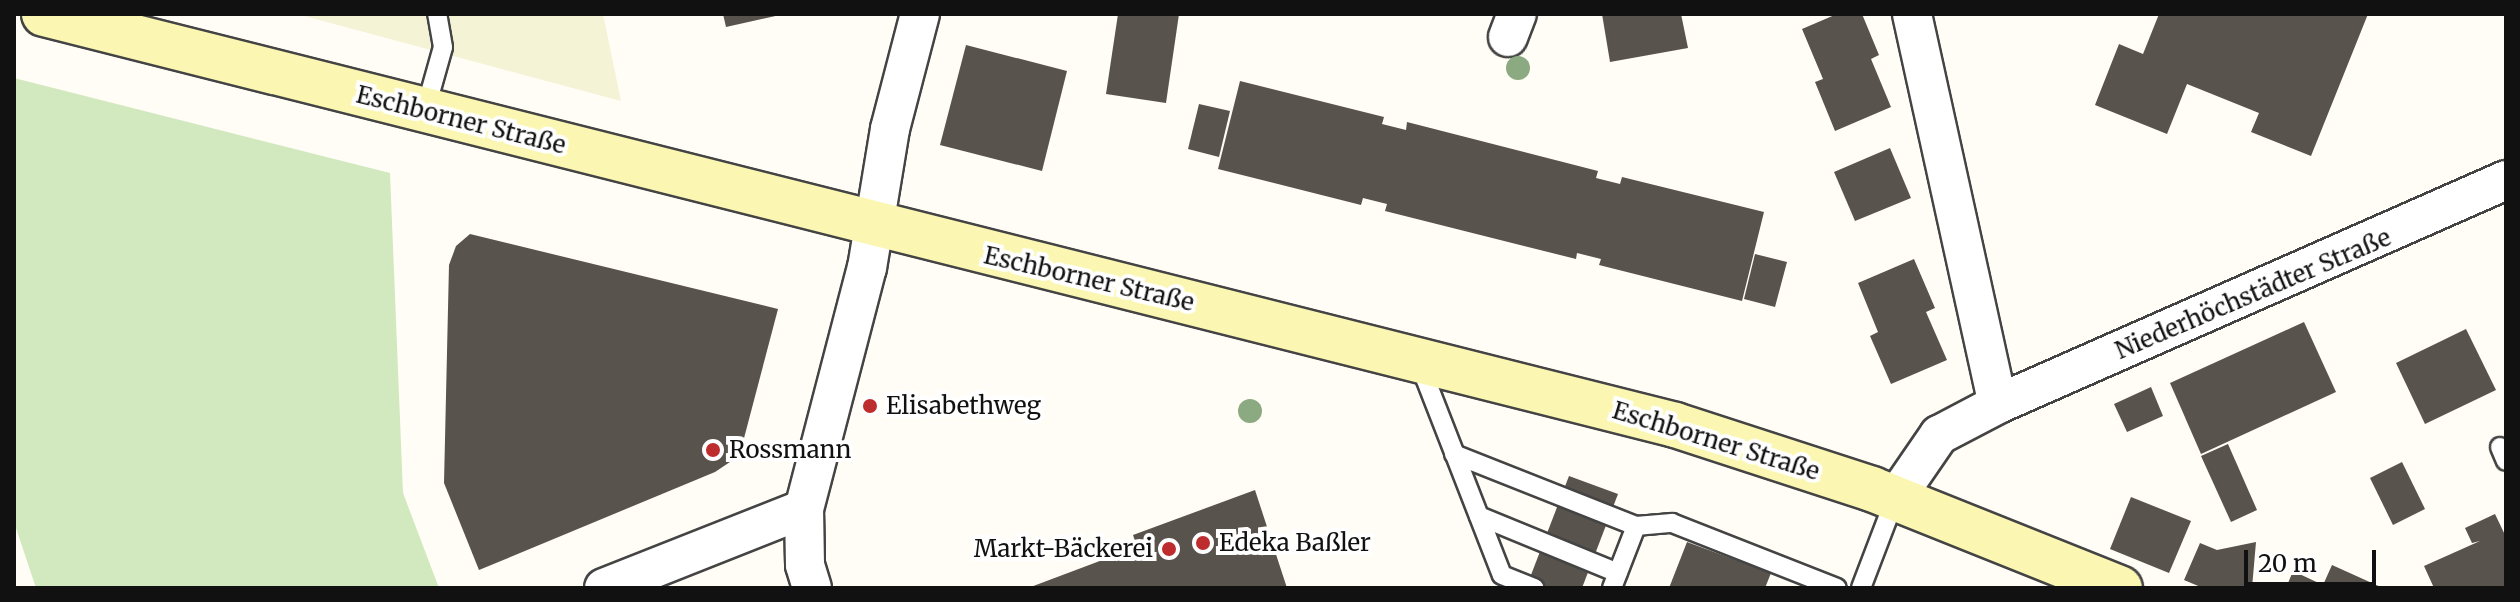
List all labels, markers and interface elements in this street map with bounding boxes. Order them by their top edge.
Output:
street label: Eschborner Straße [353,80,569,160]
street label: Niederhöchstädter Straße [2111,223,2395,365]
street label: Eschborner Straße [981,241,1197,317]
place label: Elisabethweg [886,392,1041,420]
street label: Eschborner Straße [1609,396,1823,486]
marker: Elisabethweg [861,397,879,415]
place label: Rossmann [729,436,851,464]
marker: Rossmann [704,441,722,459]
place label: Edeka Baßler [1219,529,1371,557]
marker: Edeka Baßler [1194,534,1212,552]
scale bar [2248,534,2380,584]
place label: Markt-Bäckerei [974,535,1153,563]
marker: Markt-Bäckerei [1160,540,1178,558]
text: 20 m [2258,548,2317,579]

